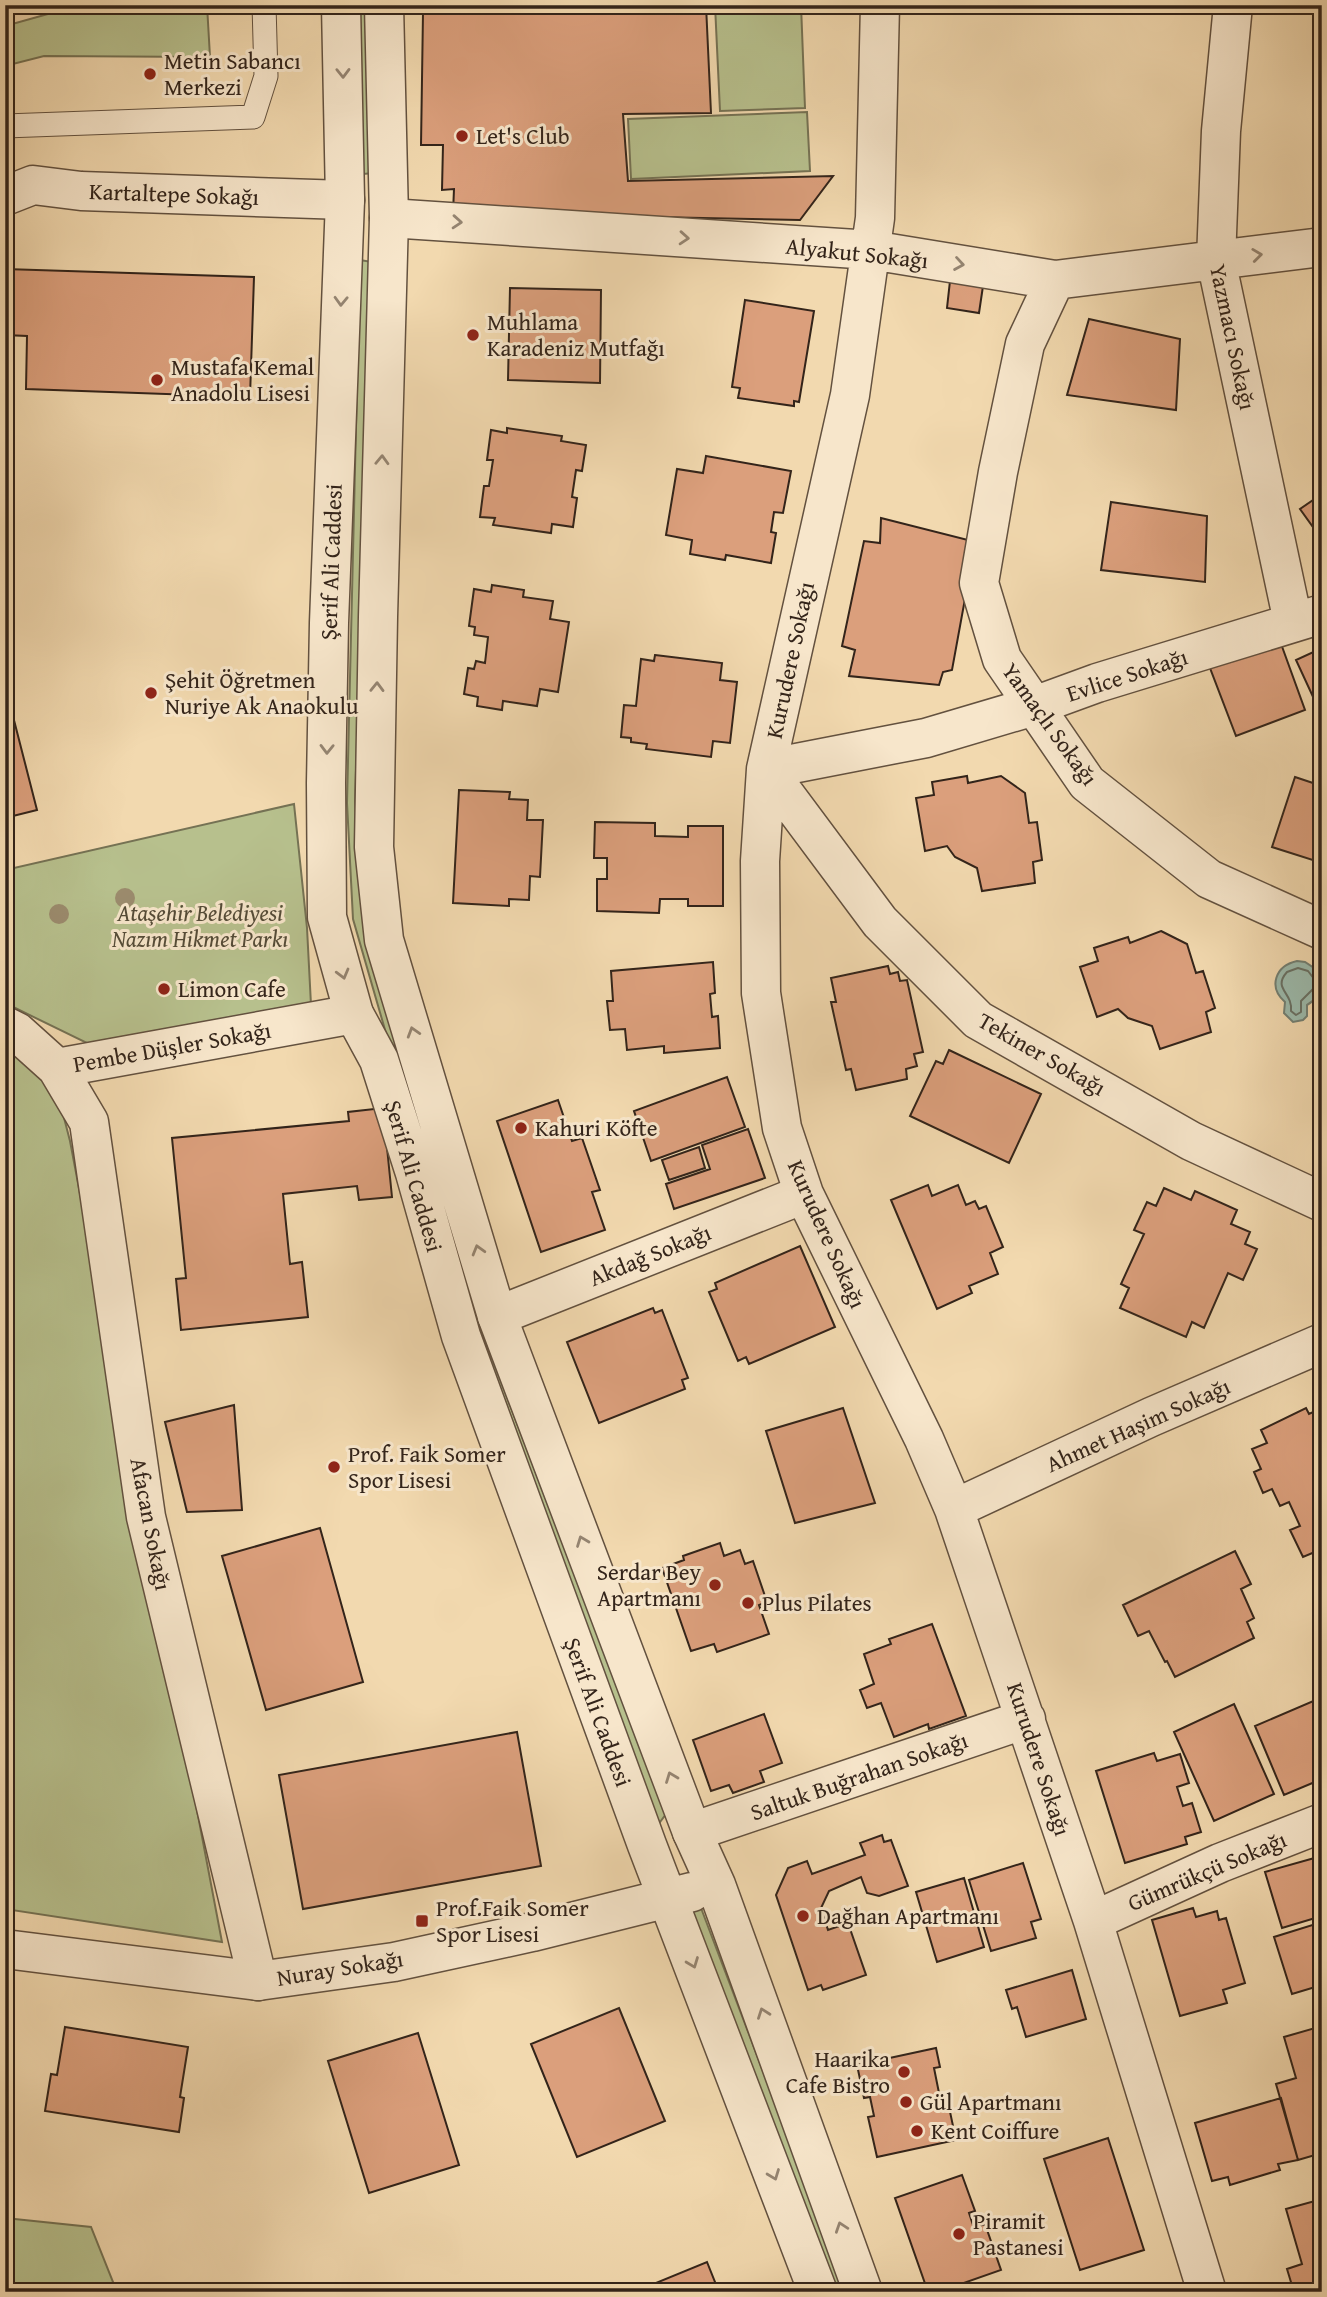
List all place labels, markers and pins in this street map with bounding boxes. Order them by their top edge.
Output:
place label: Metin Sabancı Merkezi [164,44,301,103]
marker: Metin Sabancı Merkezi [142,66,158,82]
place label: Let's Club [476,119,570,152]
marker: Let's Club [454,128,470,144]
place label: Muhlama Karadeniz Mutfağı [487,305,665,364]
marker: Muhlama Karadeniz Mutfağı [465,327,481,343]
place label: Mustafa Kemal Anadolu Lisesi [171,350,314,409]
marker: Mustafa Kemal Anadolu Lisesi [149,372,165,388]
place label: Şehit Öğretmen Nuriye Ak Anaokulu [165,663,359,722]
marker: Şehit Öğretmen Nuriye Ak Anaokulu [143,685,159,701]
place label: Limon Cafe [178,972,286,1005]
marker: Limon Cafe [156,981,172,997]
place label: Kahuri Köfte [535,1111,657,1144]
marker: Kahuri Köfte [513,1120,529,1136]
place label: Prof. Faik Somer Spor Lisesi [348,1437,506,1496]
marker: Prof. Faik Somer Spor Lisesi [326,1459,342,1475]
place label: Serdar Bey Apartmanı [597,1555,702,1614]
marker: Serdar Bey Apartmanı [707,1577,723,1593]
place label: Plus Pilates [762,1586,872,1619]
marker: Plus Pilates [740,1595,756,1611]
place label: Prof.Faik Somer Spor Lisesi [436,1891,589,1950]
place label: Dağhan Apartmanı [817,1899,999,1932]
marker: Dağhan Apartmanı [795,1908,811,1924]
marker: Prof.Faik Somer Spor Lisesi [414,1913,430,1929]
place label: Haarika Cafe Bistro [786,2042,890,2101]
marker: Haarika Cafe Bistro [896,2064,912,2080]
place label: Gül Apartmanı [920,2085,1061,2118]
marker: Gül Apartmanı [898,2094,914,2110]
place label: Kent Coiffure [931,2114,1059,2147]
marker: Kent Coiffure [909,2123,925,2139]
place label: Piramit Pastanesi [973,2204,1064,2263]
marker: Piramit Pastanesi [951,2226,967,2242]

